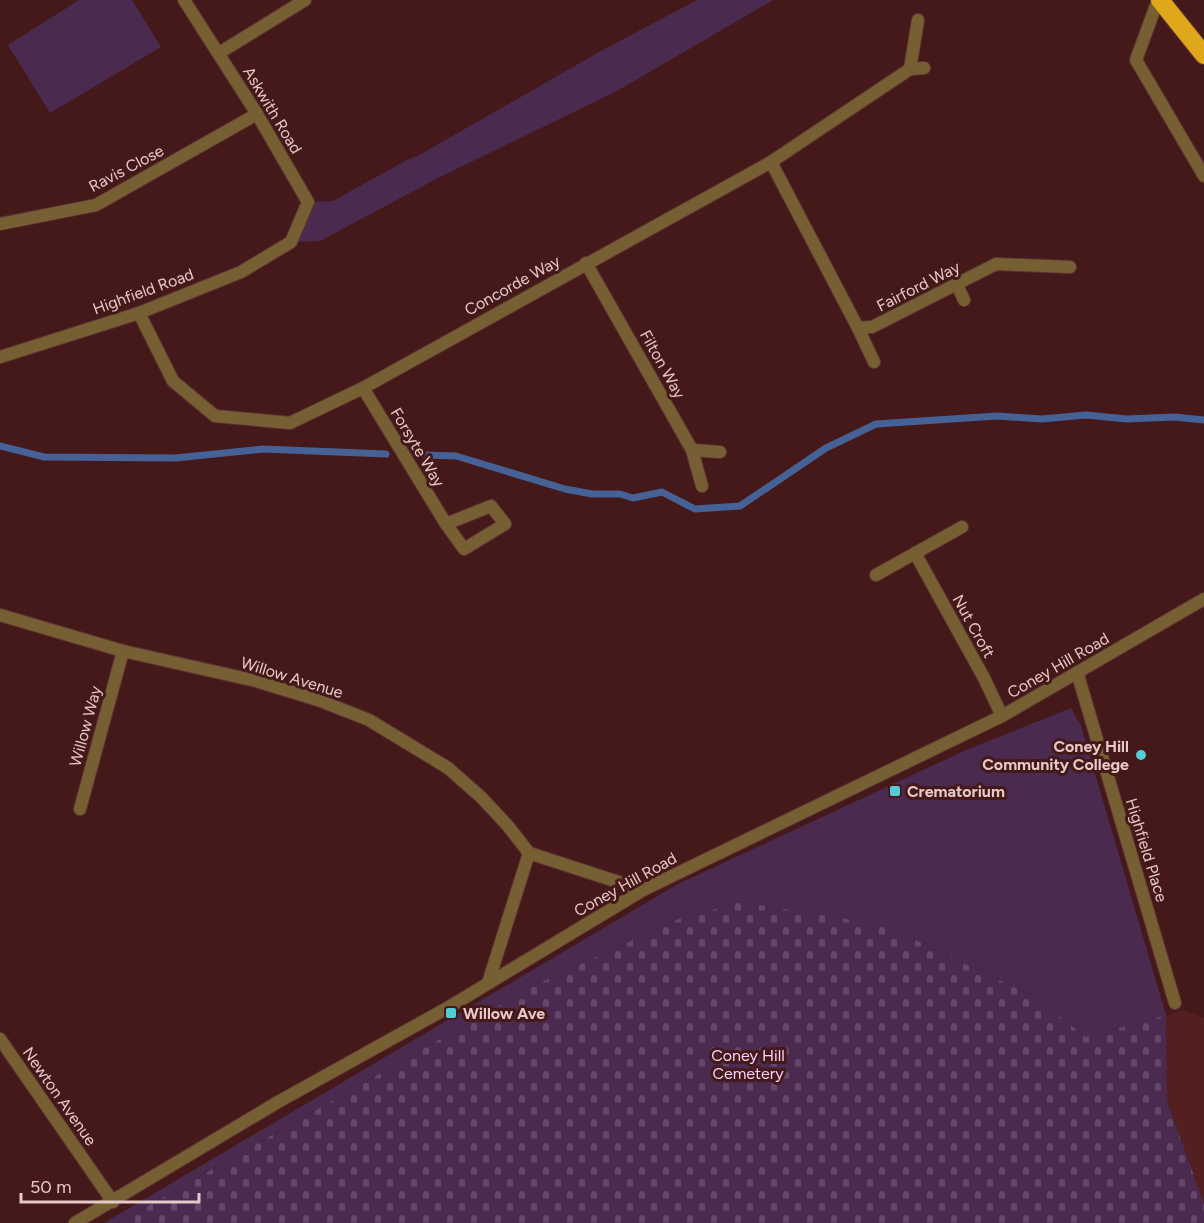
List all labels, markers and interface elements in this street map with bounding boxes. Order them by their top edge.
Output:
street label: Askwith Road [239,63,306,157]
street label: Ravis Close [86,141,167,196]
street label: Concorde Way [461,251,564,320]
street label: Fairford Way [873,257,964,316]
street label: Highfield Road [90,264,196,319]
street label: Filton Way [636,327,689,402]
street label: Forsyte Way [387,404,449,491]
street label: Nut Croft [948,591,999,661]
street label: Coney Hill Road [1004,629,1112,702]
street label: Willow Avenue [238,653,345,702]
street label: Willow Way [66,683,106,769]
place label: Coney Hill Community College [982,737,1129,774]
marker: Coney Hill Community College [1134,748,1148,762]
place label: Crematorium [907,782,1005,801]
marker: Crematorium [888,784,902,798]
street label: Highfield Place [1122,796,1171,905]
street label: Coney Hill Road [571,848,680,920]
place label: Willow Ave [463,1004,545,1023]
marker: Willow Ave [444,1006,458,1020]
street label: Newton Avenue [19,1043,101,1149]
park label: Coney Hill Cemetery [711,1046,785,1083]
scale bar [21,1166,200,1204]
text: 50 m [30,1176,72,1198]

